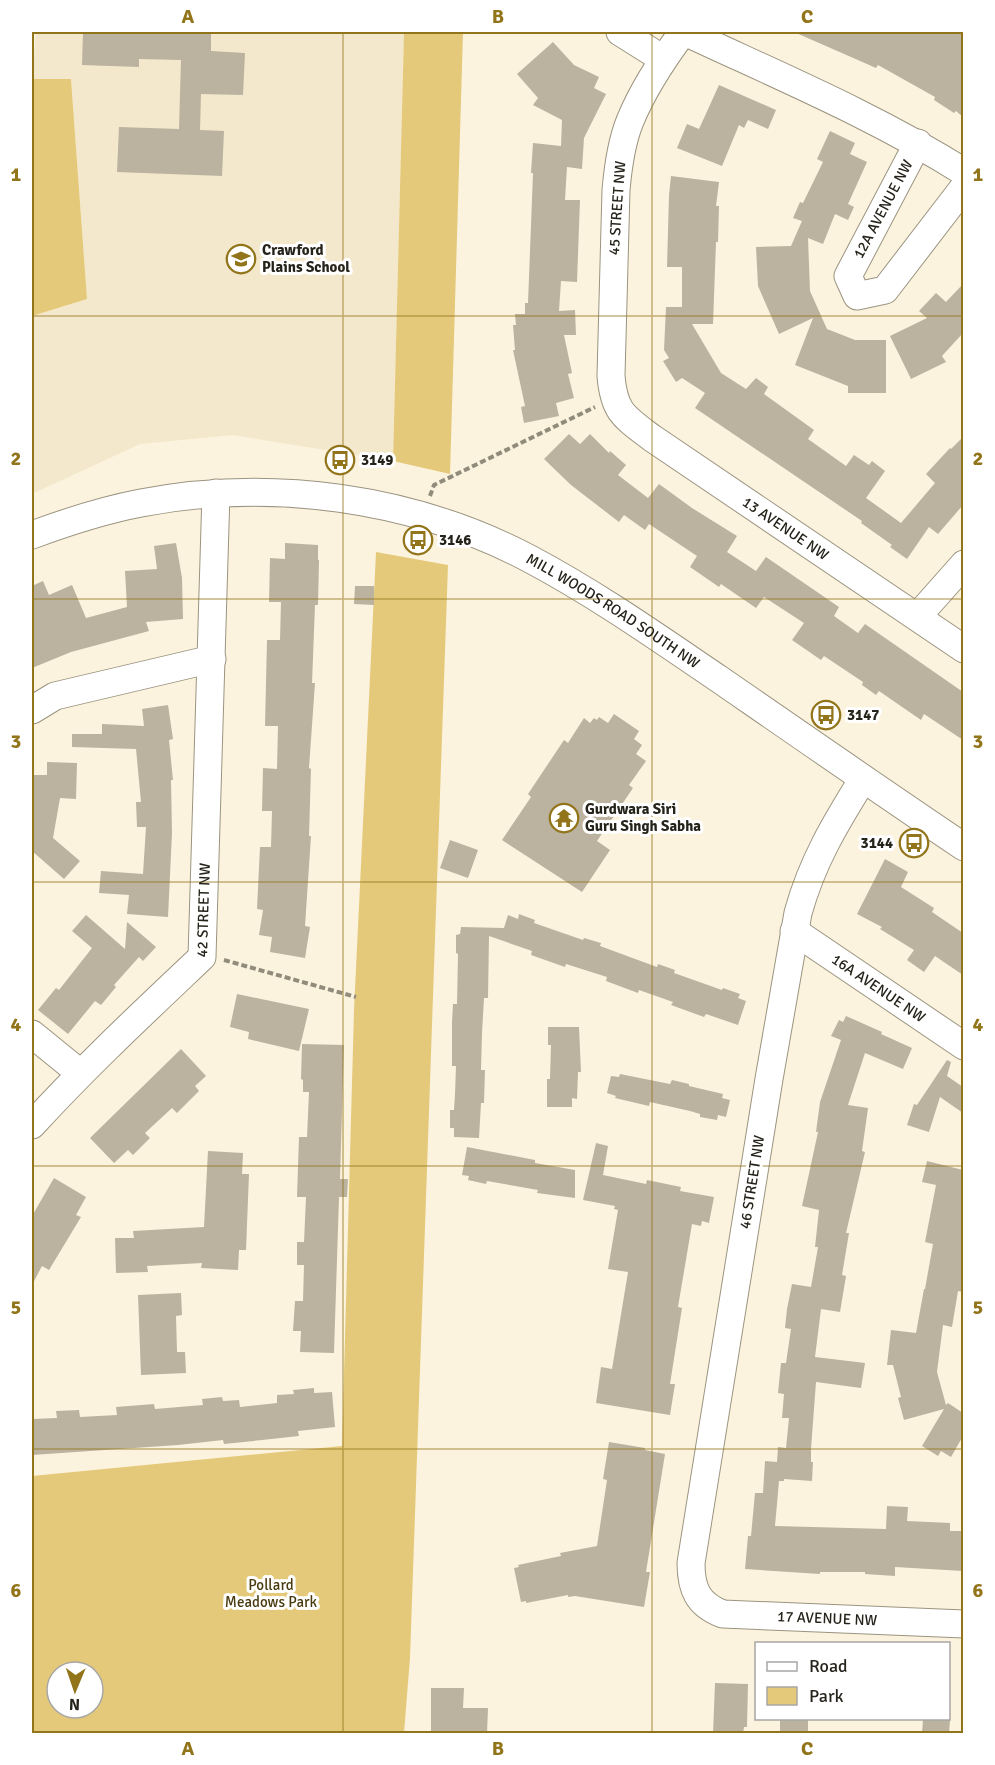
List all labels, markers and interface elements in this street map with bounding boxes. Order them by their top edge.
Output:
text: A [182,4,195,29]
text: B [492,4,504,29]
text: C [801,4,813,29]
street label: 12A AVENUE NW [849,156,917,261]
street label: 45 STREET NW [605,160,629,256]
text: 1 [11,162,22,187]
text: 1 [973,162,984,187]
place label: Crawford Plains School [262,241,350,276]
school or university icon: Crawford Plains School [225,243,257,275]
bus stop icon: 3149 [324,444,356,476]
text: 2 [11,446,21,471]
text: 2 [973,446,983,471]
place label: 3149 [361,451,393,469]
street label: 13 AVENUE NW [739,493,832,564]
bus stop icon: 3146 [402,524,434,556]
place label: 3146 [439,531,471,549]
street label: MILL WOODS ROAD SOUTH NW [523,550,703,672]
bus stop icon: 3147 [810,699,842,731]
place label: 3147 [847,706,879,724]
text: 3 [11,729,21,754]
text: 3 [973,729,983,754]
place label: Gurdwara Siri Guru Singh Sabha [585,800,701,835]
temple icon: Gurdwara Siri Guru Singh Sabha [548,802,580,834]
bus stop icon: 3144 [898,827,930,859]
place label: 3144 [861,834,893,852]
street label: 42 STREET NW [193,862,214,958]
street label: 16A AVENUE NW [828,950,929,1026]
text: 4 [11,1012,22,1037]
text: 4 [973,1012,984,1037]
street label: 46 STREET NW [736,1134,768,1230]
text: 5 [11,1295,21,1320]
text: 5 [973,1295,983,1320]
park label: Pollard Meadows Park [225,1576,318,1611]
text: 6 [11,1578,22,1603]
text: 6 [973,1578,984,1603]
street label: 17 AVENUE NW [777,1607,878,1629]
legend [755,1642,950,1720]
text: Road [809,1655,848,1677]
north arrow [45,1660,105,1720]
text: Park [809,1685,844,1707]
text: N [69,1694,80,1714]
text: A [182,1736,195,1761]
text: B [492,1736,504,1761]
text: C [801,1736,813,1761]

